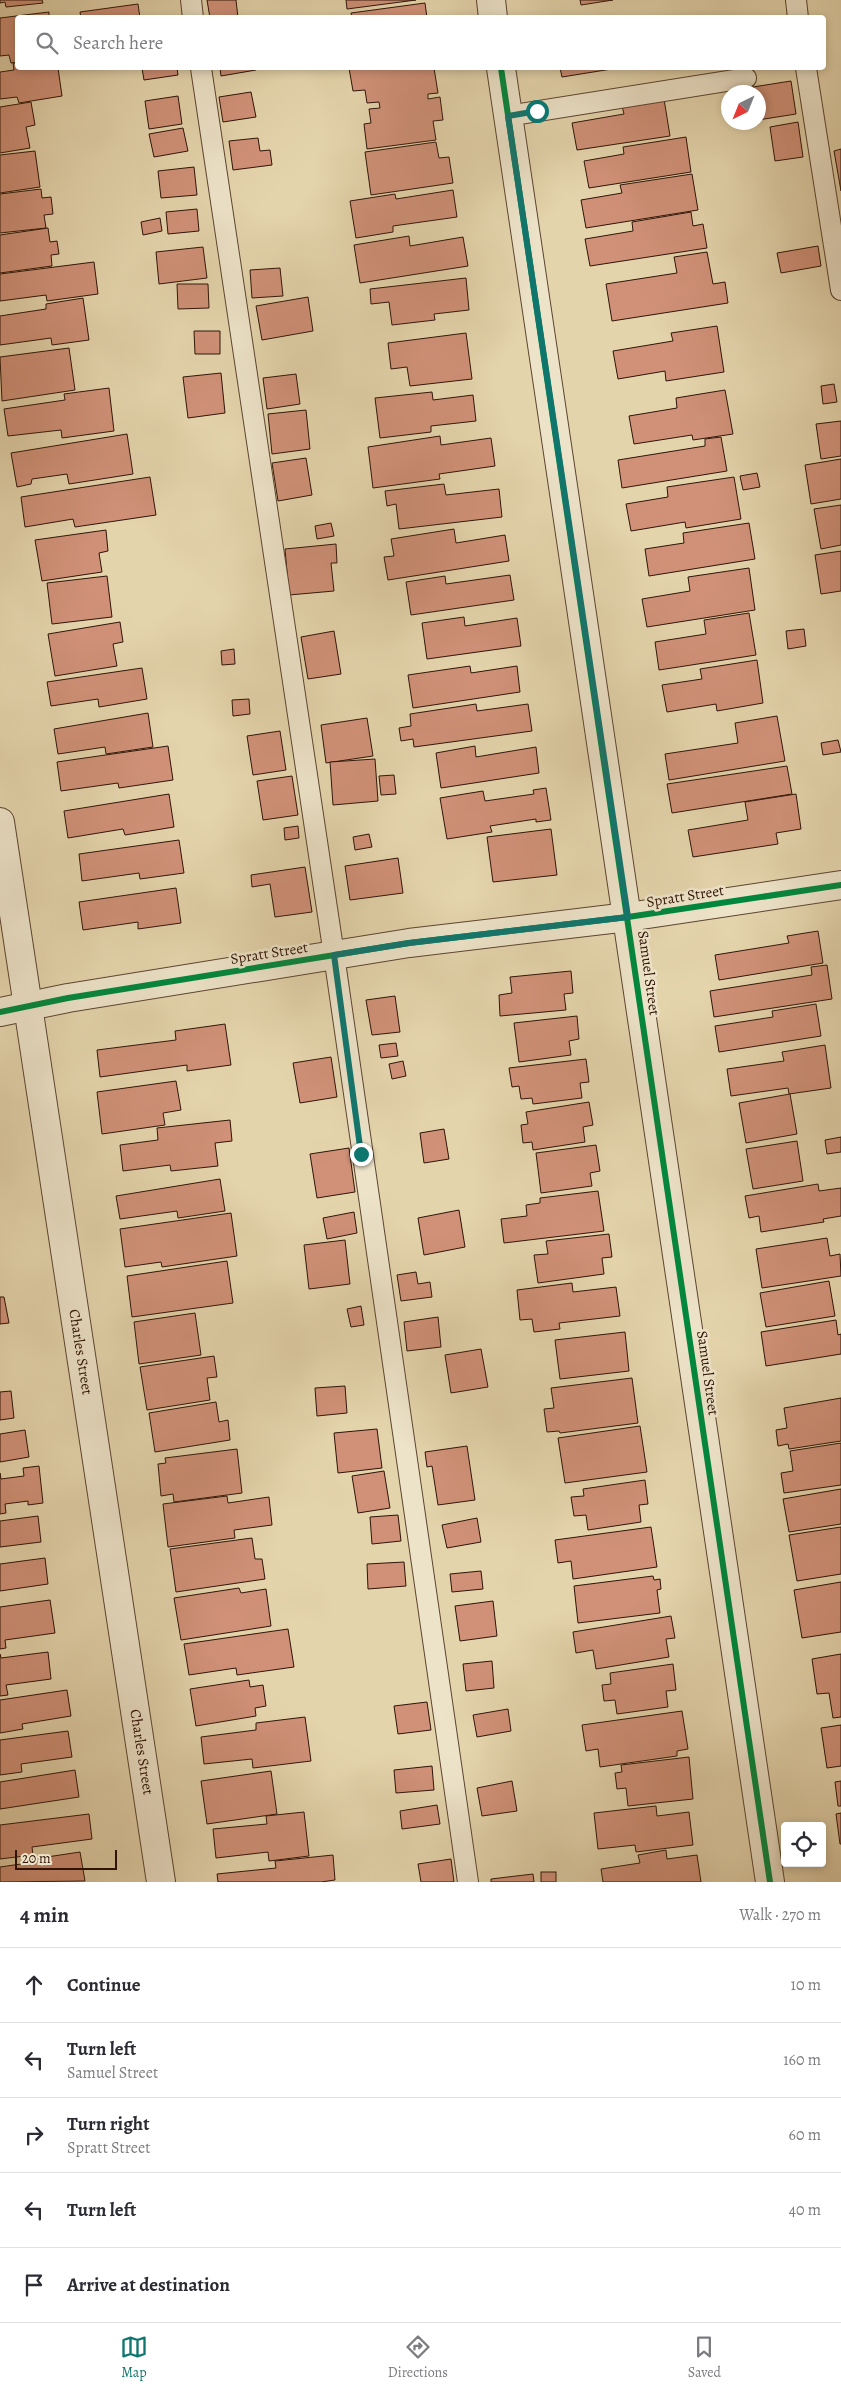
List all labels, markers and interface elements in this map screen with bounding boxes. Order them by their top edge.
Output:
search box [15,15,826,70]
icon: search [33,29,61,57]
text: Search here [73,30,163,56]
north arrow [721,85,766,130]
route start [526,100,549,123]
street label: Spratt Street [645,880,725,912]
street label: Samuel Street [633,929,665,1017]
street label: Spratt Street [229,937,309,969]
route end [350,1143,373,1166]
street label: Charles Street [64,1308,98,1396]
street label: Samuel Street [692,1329,724,1417]
street label: Charles Street [125,1708,159,1796]
map controls [781,1822,826,1867]
button: locate [781,1822,826,1867]
scale bar [15,1847,118,1870]
text: 20 m [22,1849,51,1868]
text: 4 min [20,1901,69,1929]
text: Walk · 270 m [739,1904,821,1926]
icon: ahead [20,1971,48,1999]
text: Continue [67,1972,141,1998]
text: 10 m [791,1974,821,1996]
text: Turn left [67,2036,136,2062]
icon: left [20,2046,48,2074]
text: 160 m [783,2049,821,2071]
text: Samuel Street [67,2062,158,2084]
text: Turn right [67,2111,149,2137]
icon: right [20,2121,48,2149]
text: 60 m [789,2124,821,2146]
text: Spratt Street [67,2137,150,2159]
icon: left [20,2196,48,2224]
text: Turn left [67,2197,136,2223]
text: 40 m [789,2199,821,2221]
icon: arrive [20,2271,48,2299]
text: Arrive at destination [67,2272,230,2298]
tab: Map [120,2333,148,2382]
tab: Directions [388,2333,448,2382]
tab: Saved [688,2333,721,2382]

